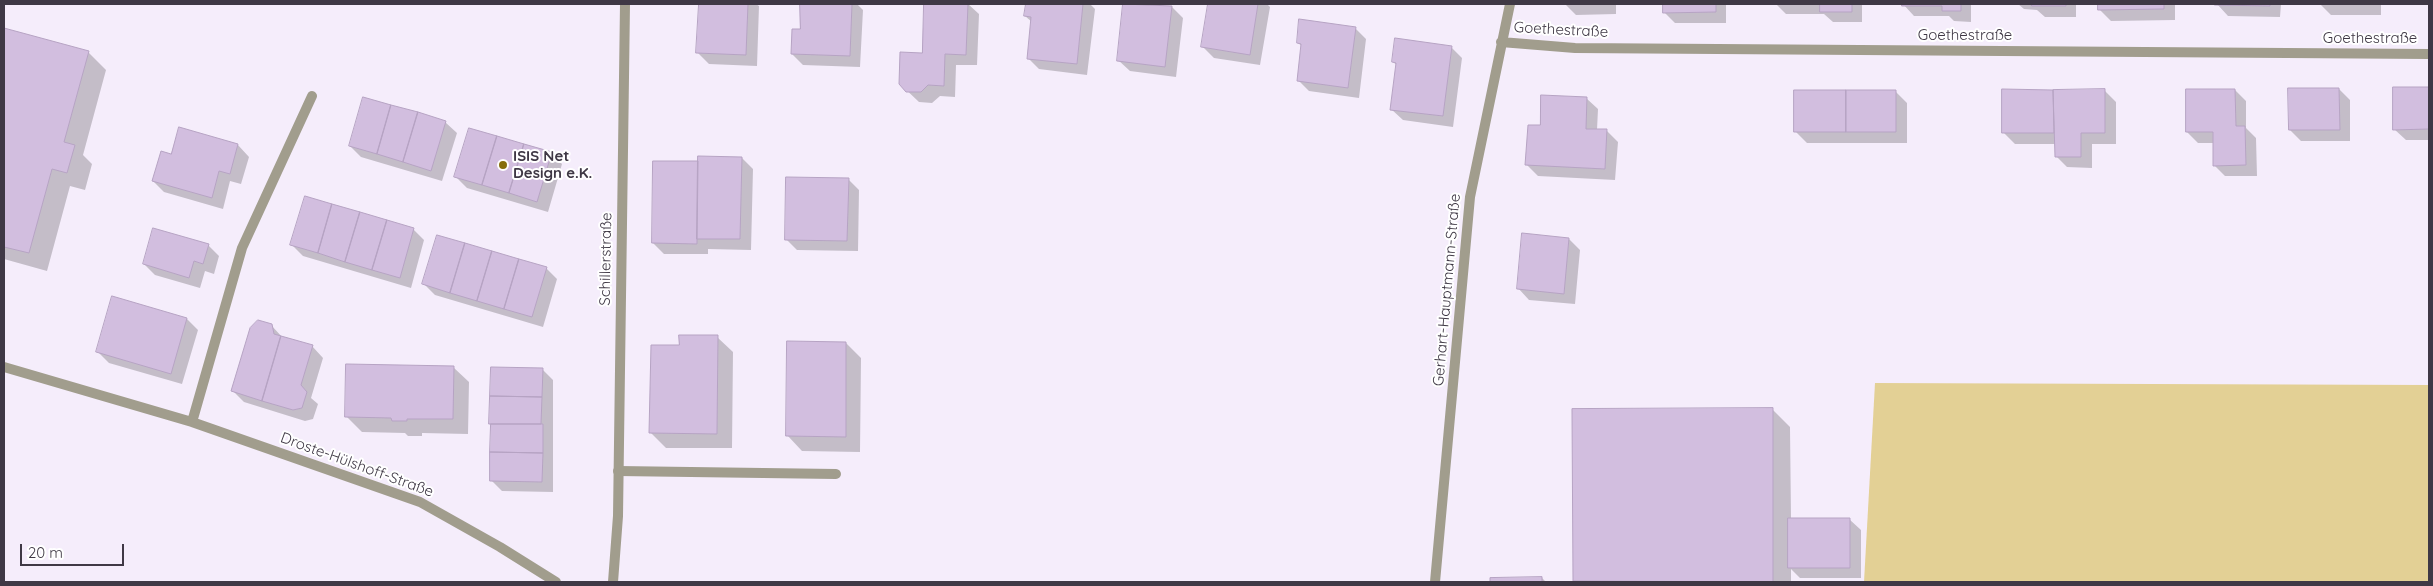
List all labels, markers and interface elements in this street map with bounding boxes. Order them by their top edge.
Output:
street label: Goethestraße [1513,19,1609,41]
street label: Goethestraße [1918,26,2012,44]
street label: Goethestraße [2323,29,2417,47]
place label: ISIS Net Design e.K. [513,147,592,182]
marker: ISIS Net Design e.K. [497,159,509,171]
street label: Gerhart-Hauptmann-Straße [1430,193,1464,387]
street label: Schillerstraße [596,212,616,306]
street label: Droste-Hülshoff-Straße [278,429,436,501]
scale bar [22,534,126,566]
text: 20 m [28,543,63,562]

